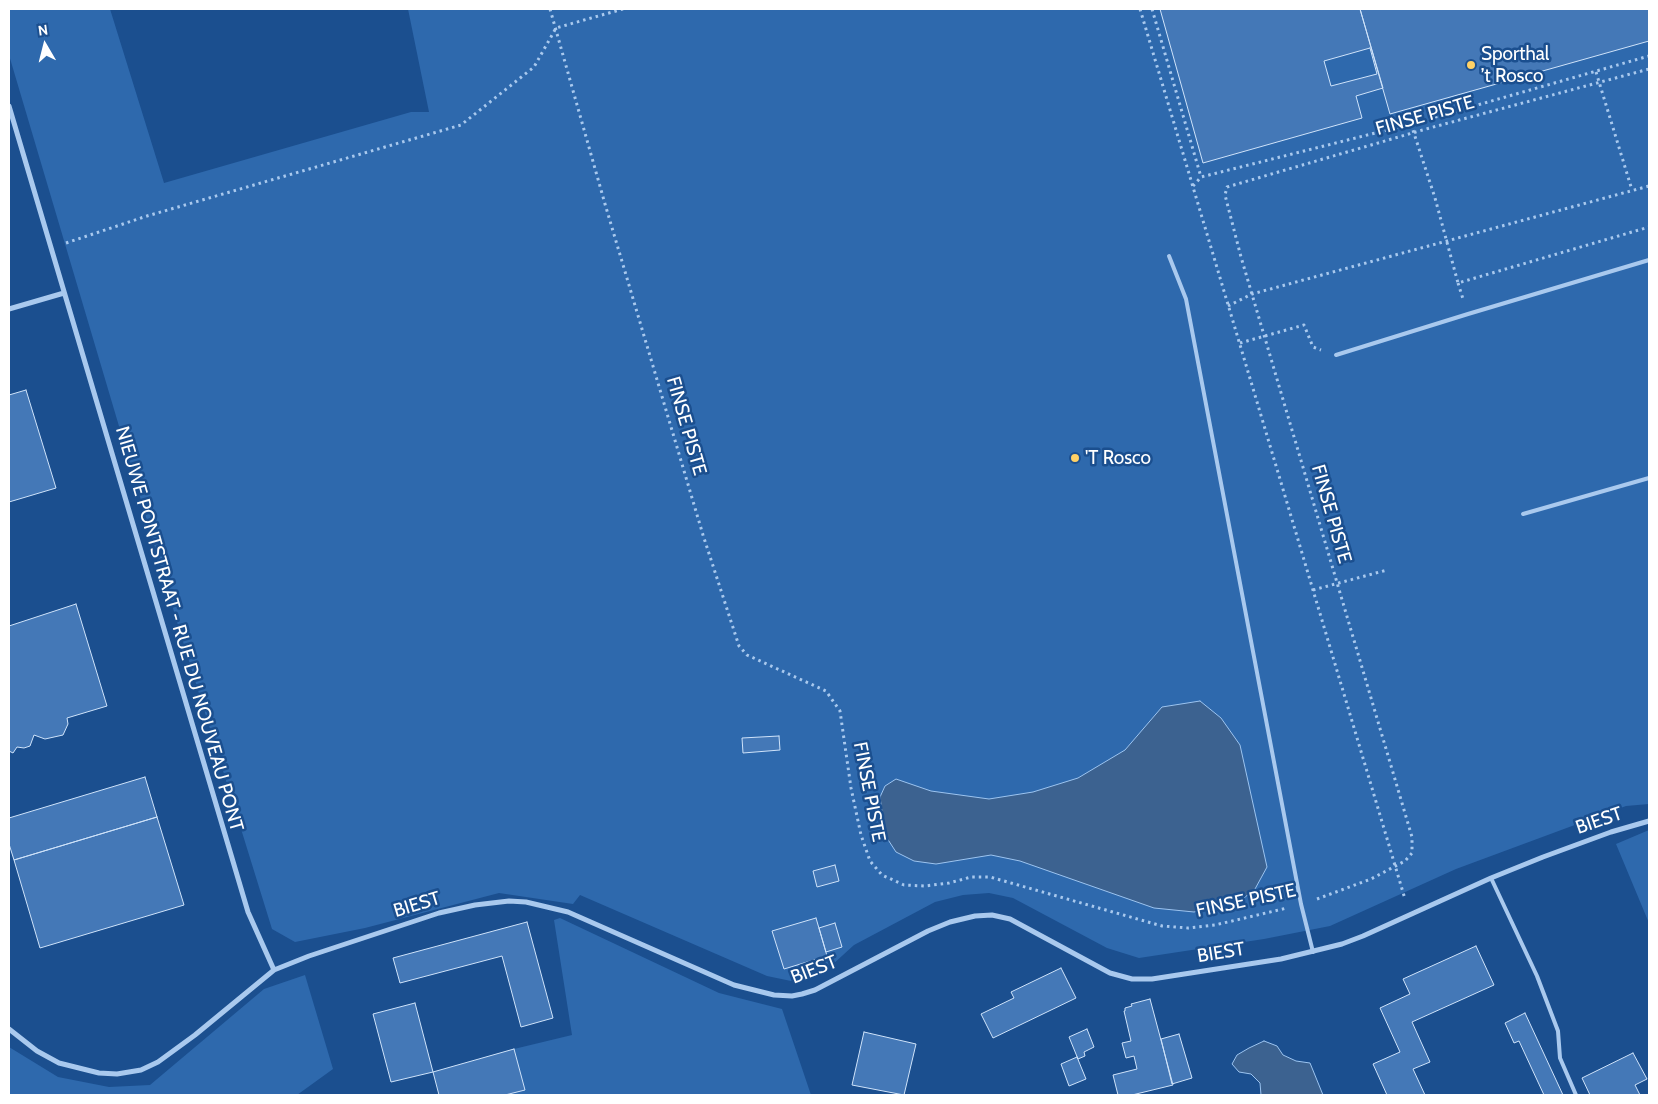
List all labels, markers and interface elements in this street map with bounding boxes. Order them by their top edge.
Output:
north arrow [20,20,70,70]
text: N [37,21,49,40]
place label: Sporthal ’t Rosco [1481,43,1549,87]
marker: Sporthal ’t Rosco [1465,59,1477,71]
street label: FINSE PISTE [1373,91,1477,141]
street label: FINSE PISTE [661,374,711,478]
street label: NIEUWE PONTSTRAAT - RUE DU NOUVEAU PONT [110,424,248,834]
place label: 'T Rosco [1085,447,1151,469]
marker: 'T Rosco [1069,452,1081,464]
street label: FINSE PISTE [1306,462,1356,566]
street label: FINSE PISTE [848,740,890,844]
street label: BIEST [1573,802,1625,840]
street label: FINSE PISTE [1194,879,1298,923]
street label: BIEST [391,887,443,923]
street label: BIEST [1196,938,1246,968]
street label: BIEST [788,951,840,989]

